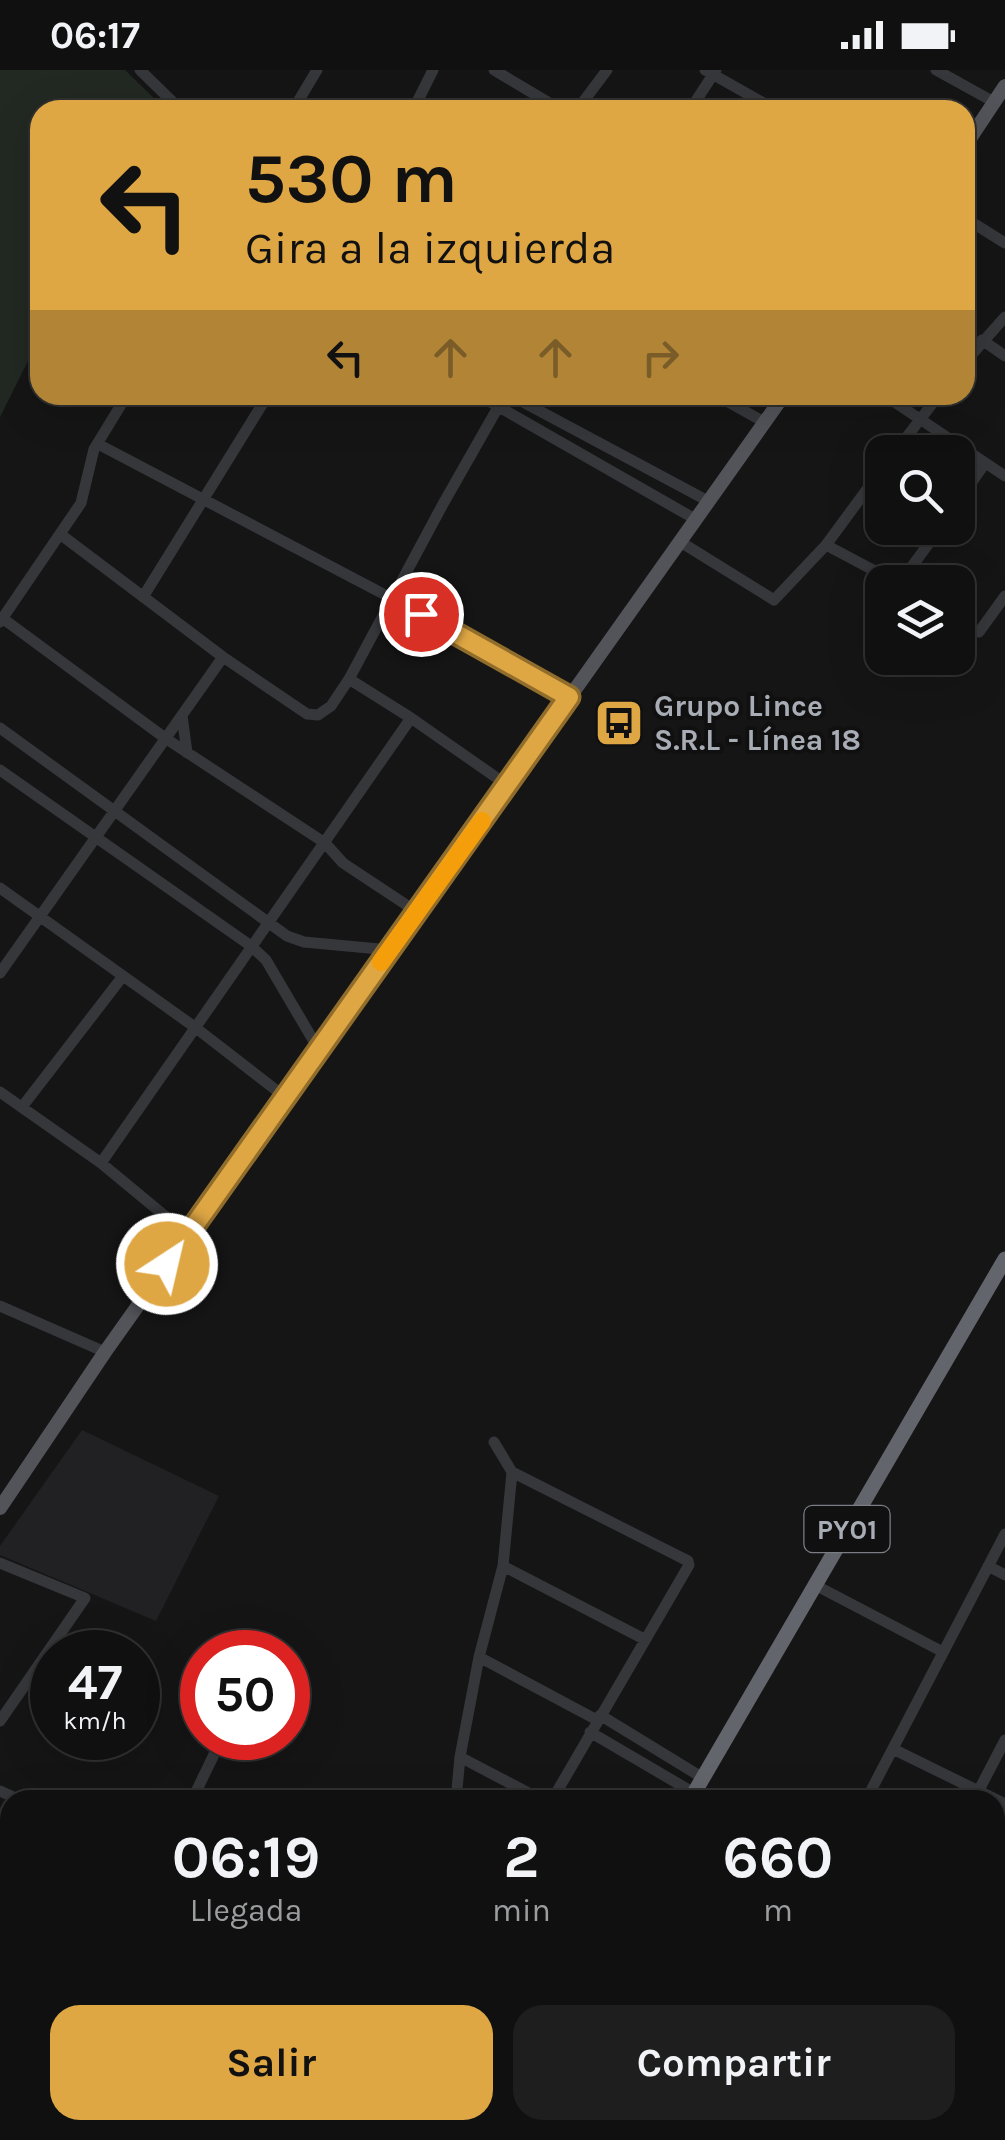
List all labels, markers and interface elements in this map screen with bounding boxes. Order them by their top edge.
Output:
text: 06:17 [50,13,140,58]
text: 530 m [245,138,458,220]
icon: left [80,140,210,270]
text: Gira a la izquierda [245,222,615,274]
icon: left [318,330,373,385]
icon: ahead [423,330,478,385]
icon: ahead [528,330,583,385]
icon: right [633,330,688,385]
map controls [865,435,975,675]
button: search [865,435,975,545]
button: layers [865,565,975,675]
pin [379,572,464,657]
icon: arrive [394,587,449,642]
place label: Grupo Lince S.R.L - Línea 18 [654,688,861,758]
bus stop icon: Grupo Lince S.R.L - Línea 18 [593,697,645,749]
position arrow [115,1212,219,1316]
road number: PY01 [804,1506,890,1552]
speed limit sign: 50 [180,1630,310,1760]
text: 47 [68,1653,122,1712]
text: km/h [63,1706,127,1735]
text: 06:19 [172,1822,320,1892]
text: 2 [503,1822,540,1892]
text: 660 [722,1822,833,1892]
text: Llegada [190,1892,302,1929]
text: min [492,1892,551,1929]
text: m [763,1892,793,1929]
button: Salir [50,2005,493,2120]
button: Compartir [513,2005,955,2120]

